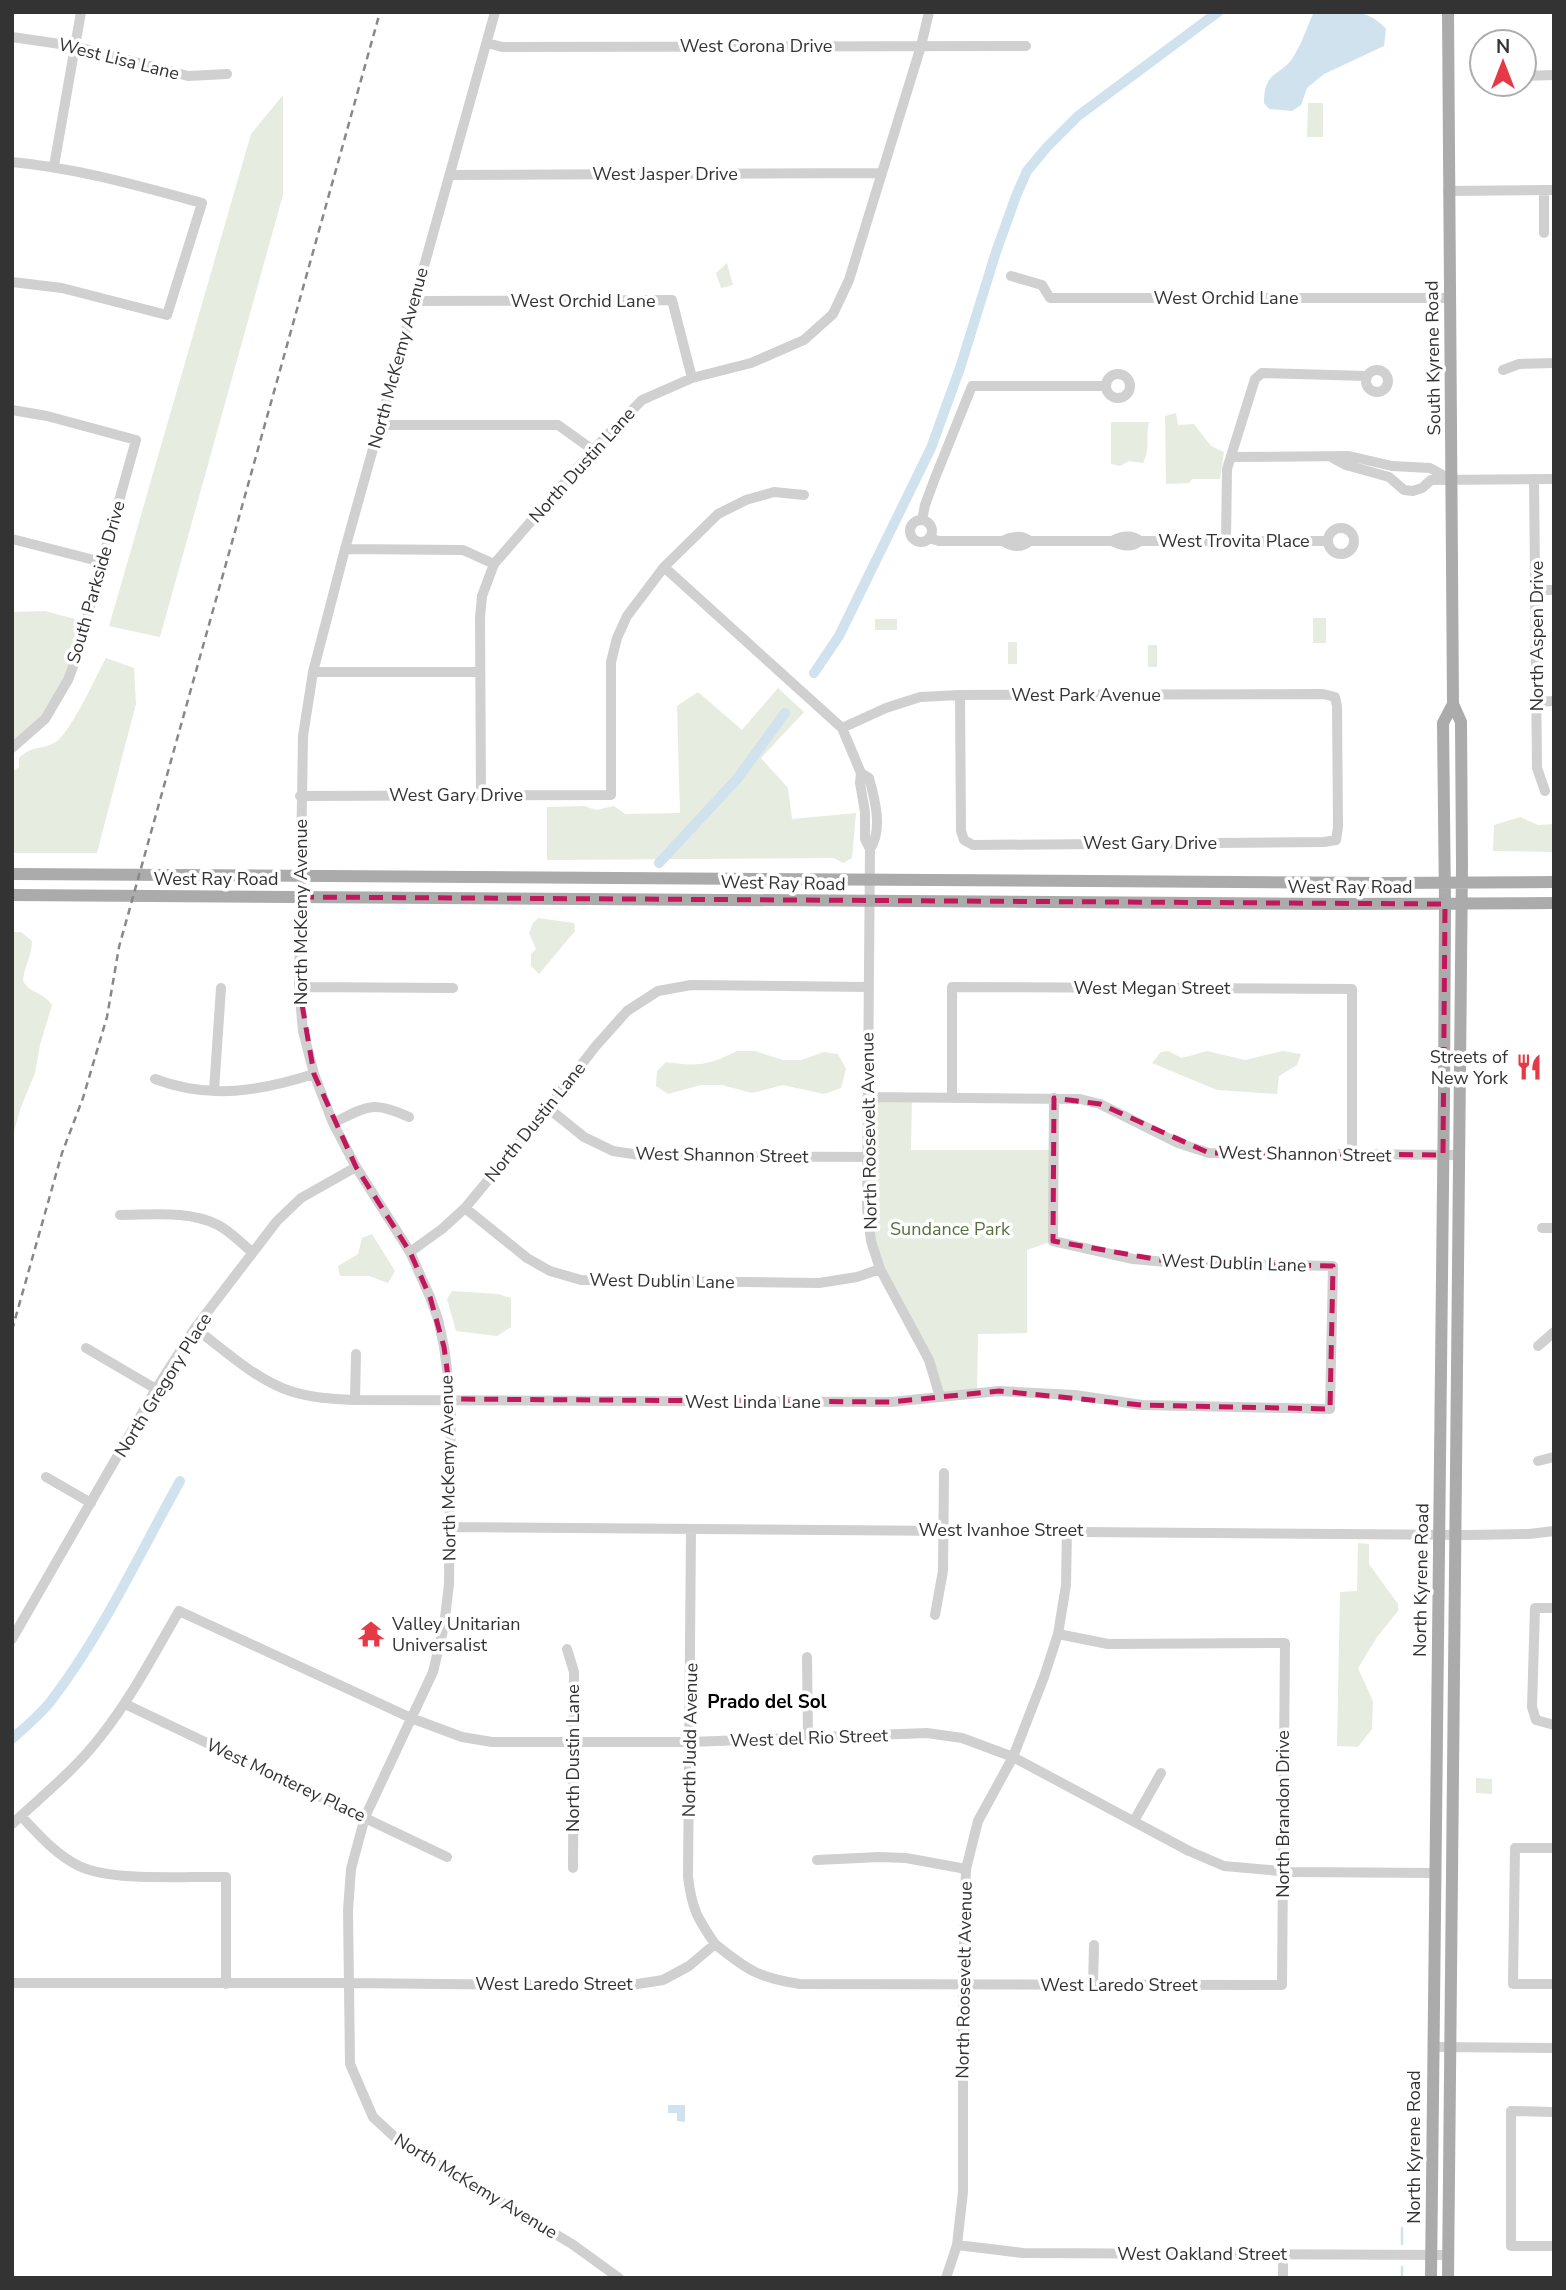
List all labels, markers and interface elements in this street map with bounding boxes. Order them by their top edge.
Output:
north arrow [1468,28,1538,98]
street label: West Lisa Lane [56,32,182,86]
street label: West Corona Drive [680,34,832,58]
text: N [1496,34,1510,60]
street label: West Jasper Drive [592,162,738,186]
street label: North McKemy Avenue [362,265,434,451]
street label: South Kyrene Road [1420,281,1446,435]
street label: West Orchid Lane [1154,286,1298,310]
street label: West Orchid Lane [511,289,655,313]
street label: North Dustin Lane [524,402,640,528]
street label: South Parkside Drive [61,498,131,666]
street label: West Trovita Place [1158,529,1310,553]
street label: North Aspen Drive [1525,561,1549,711]
street label: West Park Avenue [1011,683,1161,707]
street label: West Gary Drive [389,783,523,807]
street label: North McKemy Avenue [289,819,313,1005]
street label: West Gary Drive [1083,831,1217,855]
street label: West Ray Road [153,867,279,891]
street label: West Ray Road [720,870,846,896]
street label: West Ray Road [1287,875,1413,899]
street label: West Megan Street [1074,976,1231,1000]
street label: North Roosevelt Avenue [855,1032,883,1230]
place label: Streets of New York [1430,1045,1509,1090]
restaurant icon: Streets of New York [1514,1052,1544,1082]
street label: North Dustin Lane [479,1057,591,1187]
street label: West Shannon Street [1218,1140,1392,1168]
street label: West Shannon Street [635,1141,809,1169]
park label: Sundance Park [890,1217,1011,1241]
street label: West Dublin Lane [1161,1248,1307,1278]
street label: West Dublin Lane [589,1268,735,1294]
street label: North Gregory Place [109,1308,217,1462]
street label: North McKemy Avenue [434,1375,462,1561]
street label: West Linda Lane [685,1390,821,1414]
street label: North Kyrene Road [1408,1503,1434,1657]
street label: West Ivanhoe Street [919,1518,1084,1542]
place label: Valley Unitarian Universalist [391,1612,521,1657]
temple icon: Valley Unitarian Universalist [356,1619,386,1649]
street label: North Judd Avenue [677,1663,703,1817]
street label: North Dustin Lane [561,1684,585,1832]
district label: Prado del Sol [707,1689,827,1715]
street label: West del Rio Street [730,1723,889,1753]
street label: North Brandon Drive [1271,1730,1295,1898]
street label: West Monterey Place [203,1733,369,1827]
street label: North Roosevelt Avenue [950,1881,978,2079]
street label: West Laredo Street [475,1972,633,1996]
street label: West Laredo Street [1040,1973,1198,1997]
street label: North Kyrene Road [1402,2070,1426,2224]
street label: North McKemy Avenue [390,2128,562,2244]
street label: West Oakland Street [1117,2242,1287,2266]

